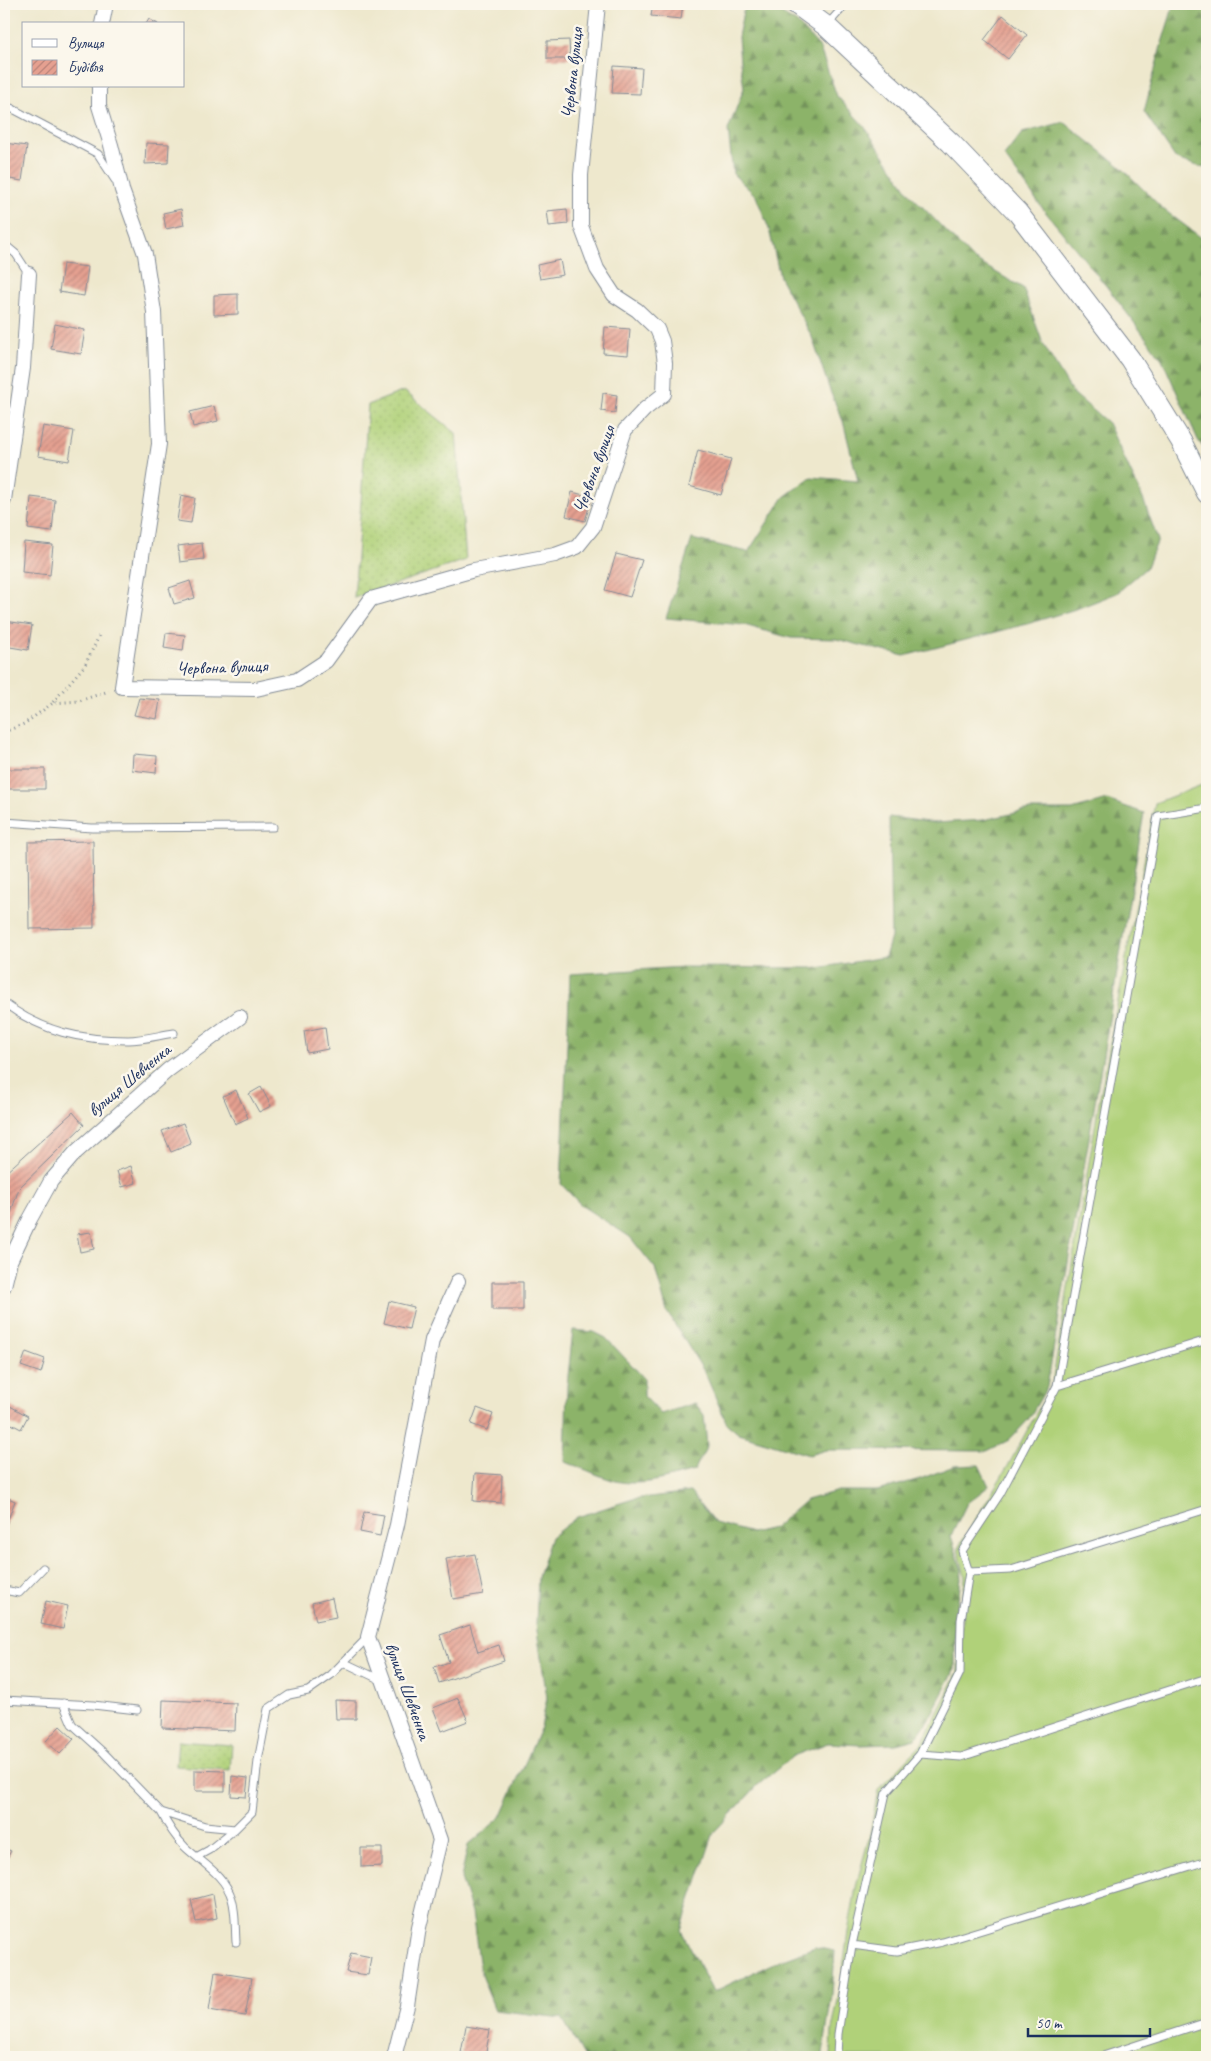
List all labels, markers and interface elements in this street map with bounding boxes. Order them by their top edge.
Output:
legend [22,22,185,88]
street label: Червона вулиця [556,25,588,119]
text: Вулиця [68,34,105,53]
text: Будівля [68,58,103,77]
street label: Червона вулиця [568,421,621,515]
street label: Червона вулиця [176,654,270,680]
street label: вулиця Шевченка [83,1038,176,1121]
street label: вулиця Шевченка [380,1639,436,1744]
scale bar [1028,2006,1151,2038]
text: 50 m [1036,2014,1063,2033]

